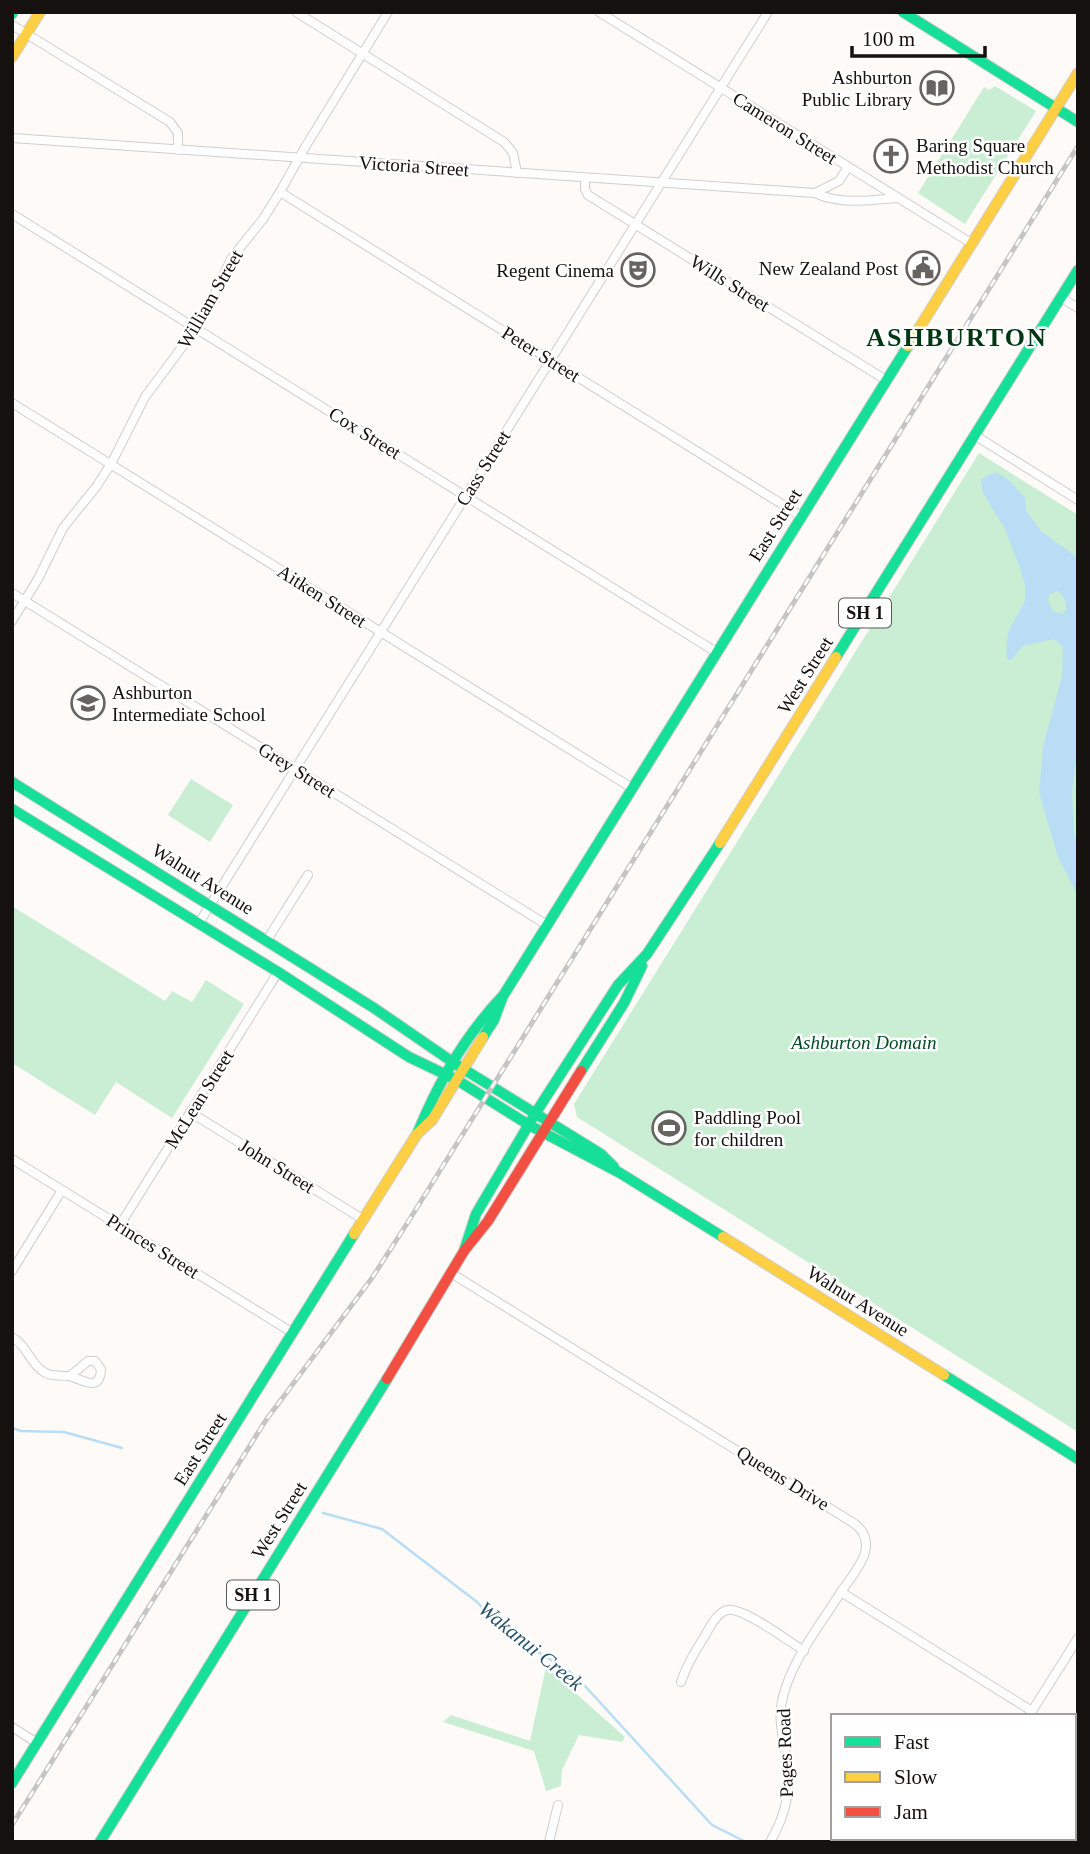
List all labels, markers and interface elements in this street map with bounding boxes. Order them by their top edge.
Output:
scale bar [852,14,985,58]
text: 100 m [862,27,915,51]
place label: Ashburton Public Library [802,67,912,110]
library icon: Ashburton Public Library [918,69,956,107]
street label: Cameron Street [729,88,842,169]
place label: Baring Square Methodist Church [916,135,1054,178]
church icon: Baring Square Methodist Church [872,137,910,175]
street label: Victoria Street [358,152,470,180]
street label: William Street [173,245,247,352]
public building icon: New Zealand Post [904,249,942,287]
street label: Wills Street [686,250,774,316]
theatre icon: Regent Cinema [619,251,657,289]
place label: New Zealand Post [759,258,899,279]
place label: Regent Cinema [496,260,615,281]
street label: Peter Street [498,322,585,387]
district label: ASHBURTON [866,323,1048,352]
street label: Cox Street [325,403,405,464]
street label: Cass Street [452,426,515,510]
street label: East Street [744,484,806,565]
street label: Aitken Street [274,560,371,632]
road number: SH 1 [839,598,891,628]
street label: West Street [773,632,837,717]
place label: Ashburton Intermediate School [112,682,266,725]
school or university icon: Ashburton Intermediate School [69,684,107,722]
street label: Grey Street [255,738,340,802]
street label: Walnut Avenue [148,839,258,919]
park label: Ashburton Domain [789,1032,937,1053]
street label: McLean Street [160,1045,238,1152]
place label: Paddling Pool for children [694,1107,801,1150]
sports icon: Paddling Pool for children [650,1109,688,1147]
street label: John Street [235,1135,319,1198]
street label: Princes Street [103,1209,204,1283]
street label: Walnut Avenue [803,1261,913,1341]
street label: East Street [169,1408,231,1489]
street label: Queens Drive [733,1441,833,1515]
street label: West Street [247,1477,311,1562]
road number: SH 1 [227,1580,279,1610]
water label: Wakanui Creek [474,1597,589,1696]
street label: Pages Road [773,1708,797,1798]
legend [831,1714,1076,1840]
text: Fast [894,1730,929,1754]
text: Slow [894,1765,938,1789]
text: Jam [894,1800,928,1824]

